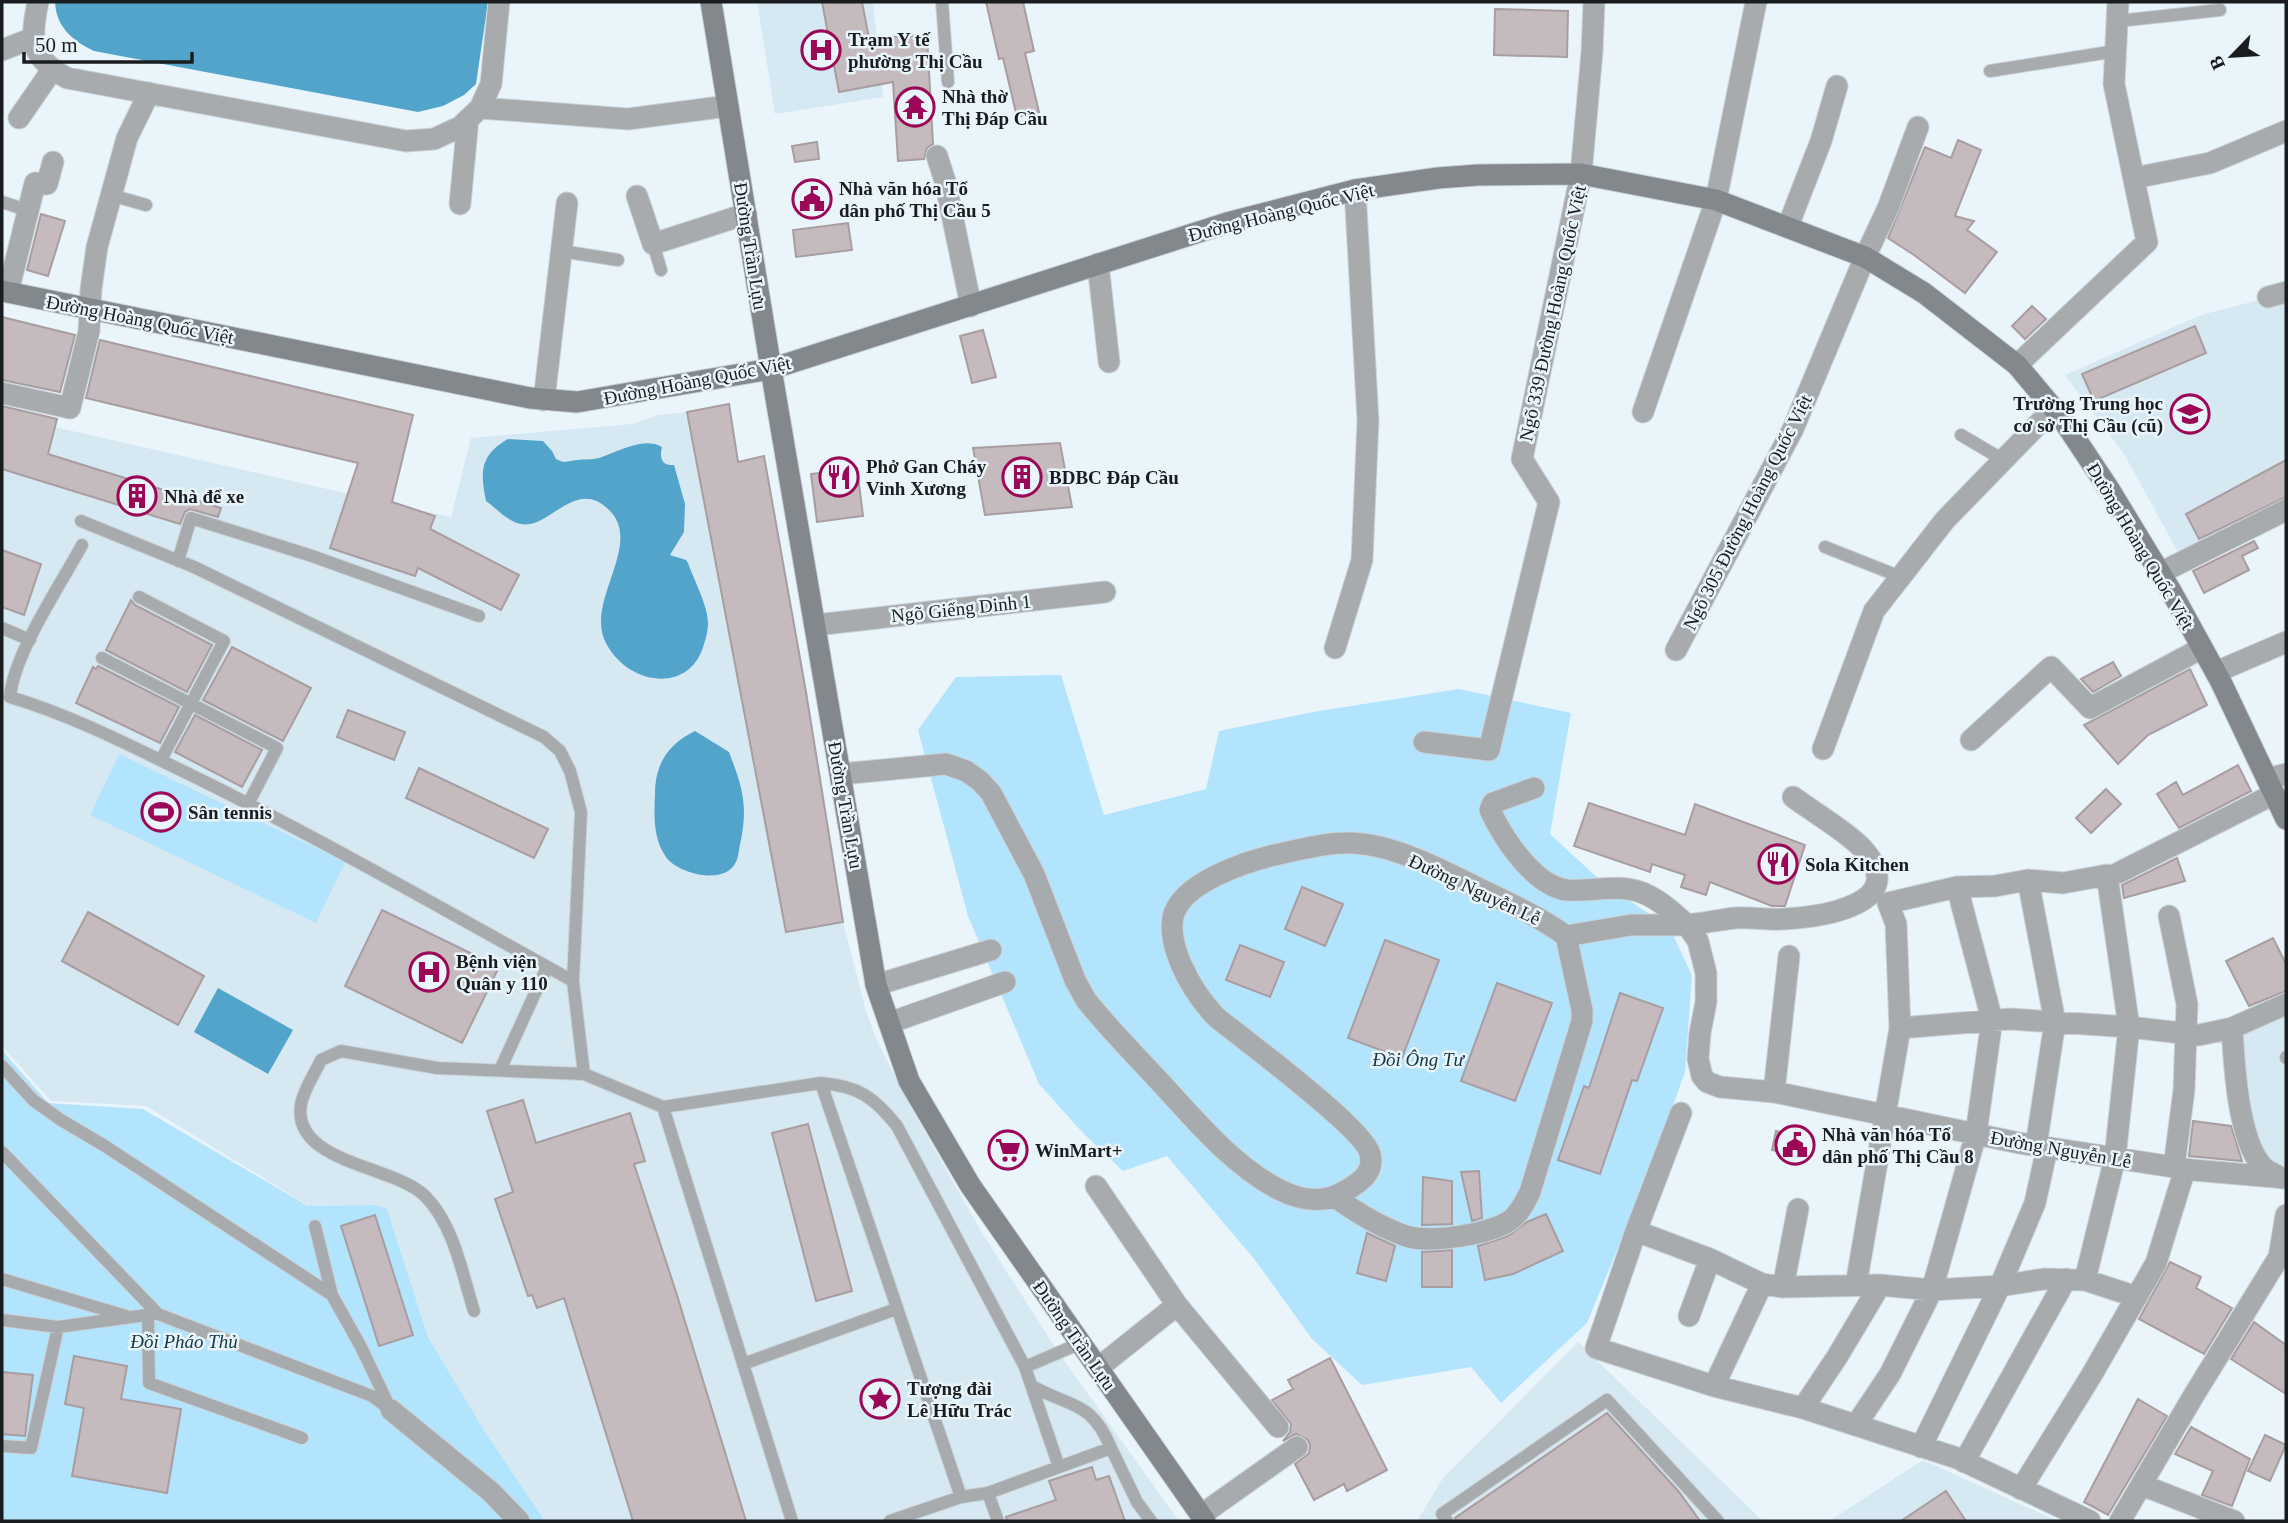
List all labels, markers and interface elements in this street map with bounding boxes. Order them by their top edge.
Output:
scale bar [24,21,192,65]
north arrow [2197,21,2267,91]
hospital icon: Trạm Y tế phường Thị Cầu [800,29,842,71]
place label: Trạm Y tế phường Thị Cầu [848,29,983,72]
text: 50 m [35,33,78,57]
text: B [2205,53,2229,73]
temple icon: Nhà thờ Thị Đáp Cầu [894,86,936,128]
place label: Nhà thờ Thị Đáp Cầu [942,86,1048,129]
public building icon: Nhà văn hóa Tổ dân phố Thị Cầu 5 [791,178,833,220]
place label: Nhà văn hóa Tổ dân phố Thị Cầu 5 [839,178,991,221]
street label: Đường Hoàng Quốc Việt [1186,179,1377,246]
street label: Đường Trần Lựu [730,181,771,312]
street label: Ngõ 339 Đường Hoàng Quốc Việt [1515,183,1590,443]
street label: Đường Hoàng Quốc Việt [44,291,236,348]
street label: Đường Hoàng Quốc Việt [602,352,793,409]
street label: Ngõ 305 Đường Hoàng Quốc Việt [1679,391,1816,633]
place label: Trường Trung học cơ sở Thị Cầu (cũ) [2013,393,2163,437]
school or university icon: Trường Trung học cơ sở Thị Cầu (cũ) [2169,393,2211,435]
restaurant icon: Phở Gan Cháy Vinh Xương [818,456,860,498]
place label: Phở Gan Cháy Vinh Xương [866,456,987,499]
building icon: BDBC Đáp Cầu [1001,456,1043,498]
street label: Đường Hoàng Quốc Việt [2083,459,2199,634]
place label: BDBC Đáp Cầu [1049,467,1179,488]
building icon: Nhà để xe [116,475,158,517]
place label: Nhà để xe [164,486,244,507]
street label: Ngõ Giếng Dinh 1 [890,591,1032,626]
street label: Đường Trần Lựu [824,740,867,871]
sports icon: Sân tennis [140,791,182,833]
place label: Sân tennis [188,802,272,823]
restaurant icon: Sola Kitchen [1757,843,1799,885]
street label: Đường Nguyễn Lễ [1406,850,1544,929]
place label: Sola Kitchen [1805,854,1909,875]
hospital icon: Bệnh viện Quân y 110 [408,951,450,993]
place label: Bệnh viện Quân y 110 [456,951,548,994]
park label: Đồi Ông Tư [1371,1049,1465,1070]
public building icon: Nhà văn hóa Tổ dân phố Thị Cầu 8 [1774,1124,1816,1166]
place label: Nhà văn hóa Tổ dân phố Thị Cầu 8 [1822,1124,1974,1167]
street label: Đường Nguyễn Lễ [1989,1127,2133,1172]
supermarket icon: WinMart+ [987,1129,1029,1171]
place label: WinMart+ [1035,1140,1123,1161]
street label: Đường Trần Lựu [1029,1276,1120,1394]
park label: Đồi Pháo Thủ [129,1331,238,1352]
place icon: Tượng đài Lê Hữu Trác [859,1378,901,1420]
place label: Tượng đài Lê Hữu Trác [907,1378,1012,1421]

